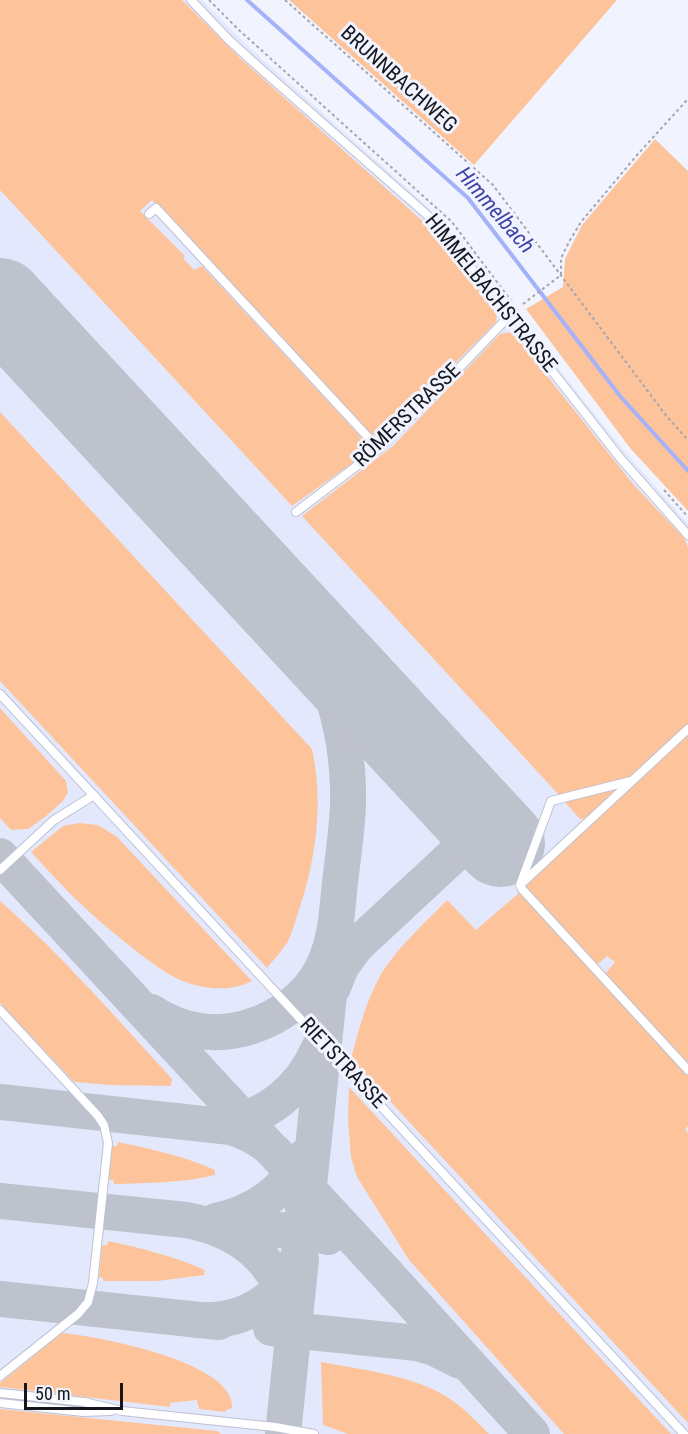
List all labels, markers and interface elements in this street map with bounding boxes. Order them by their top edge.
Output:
street label: BRUNNBACHWEG [335,21,461,139]
water label: Himmelbach [449,162,539,260]
street label: HIMMELBACHSTRASSE [419,210,561,378]
street label: RÖMERSTRASSE [349,359,467,473]
street label: RIETSTRASSE [294,1013,390,1115]
scale bar [27,1371,126,1409]
text: 50 m [35,1383,70,1404]

